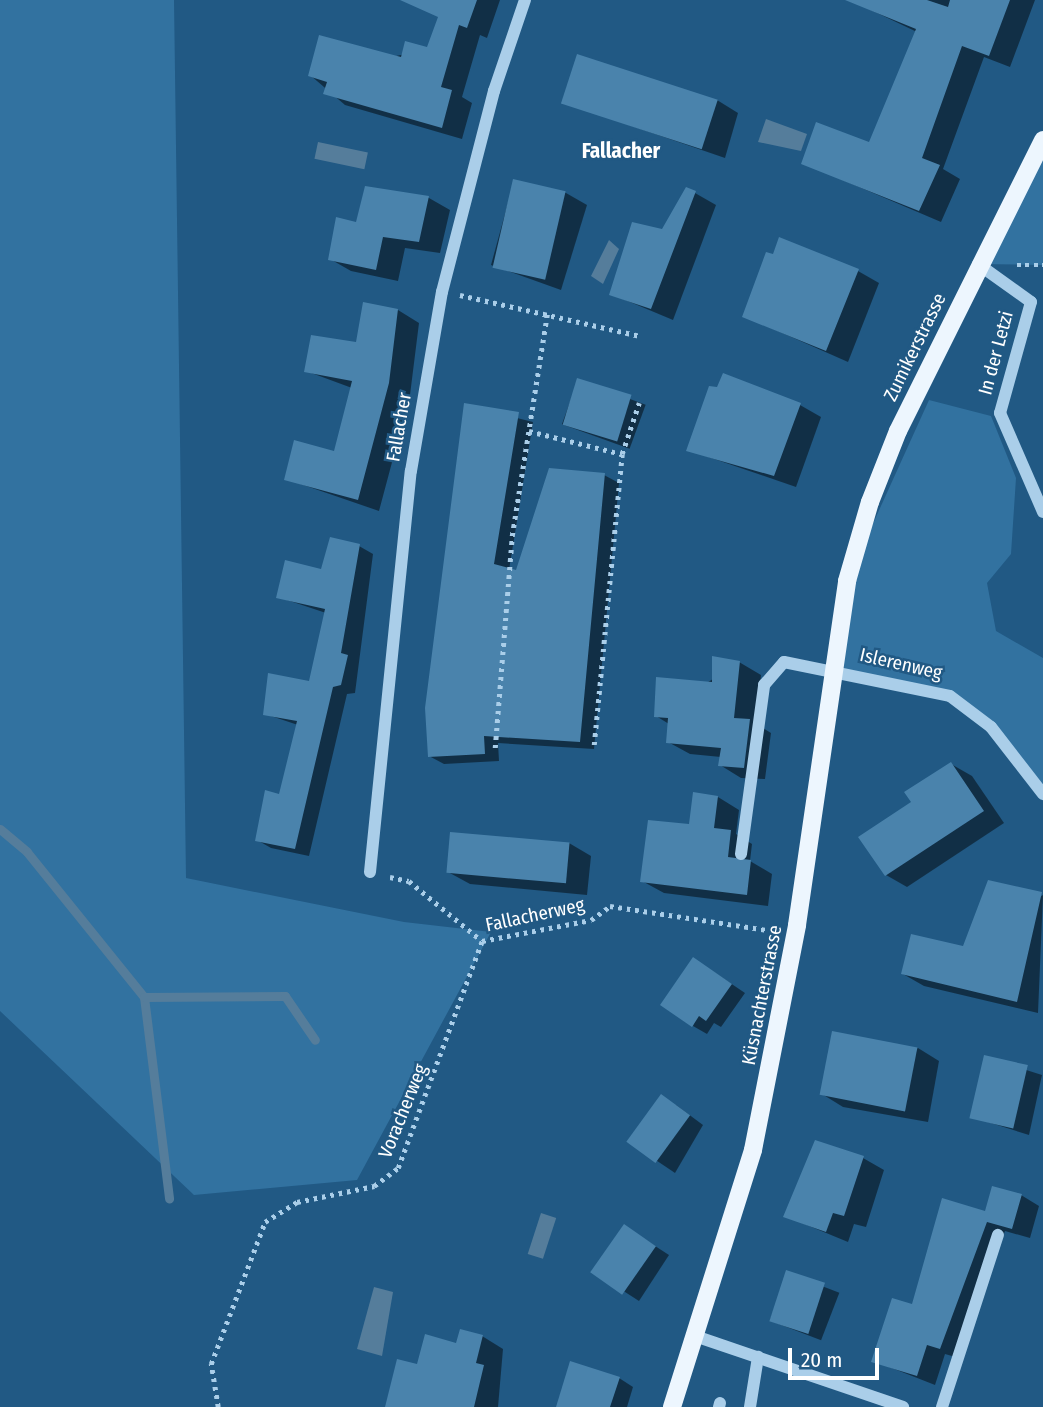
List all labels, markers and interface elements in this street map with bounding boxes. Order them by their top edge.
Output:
district label: Fallacher [582,138,660,164]
street label: Zumikerstrasse [879,289,951,405]
street label: In der Letzi [974,309,1018,397]
street label: Fallacher [382,391,416,463]
street label: Islerenweg [858,643,944,685]
street label: Fallacherweg [483,893,587,937]
street label: Küsnachterstrasse [737,923,787,1067]
street label: Voracherweg [374,1061,432,1161]
scale bar [791,1334,882,1378]
text: 20 m [801,1347,842,1373]

